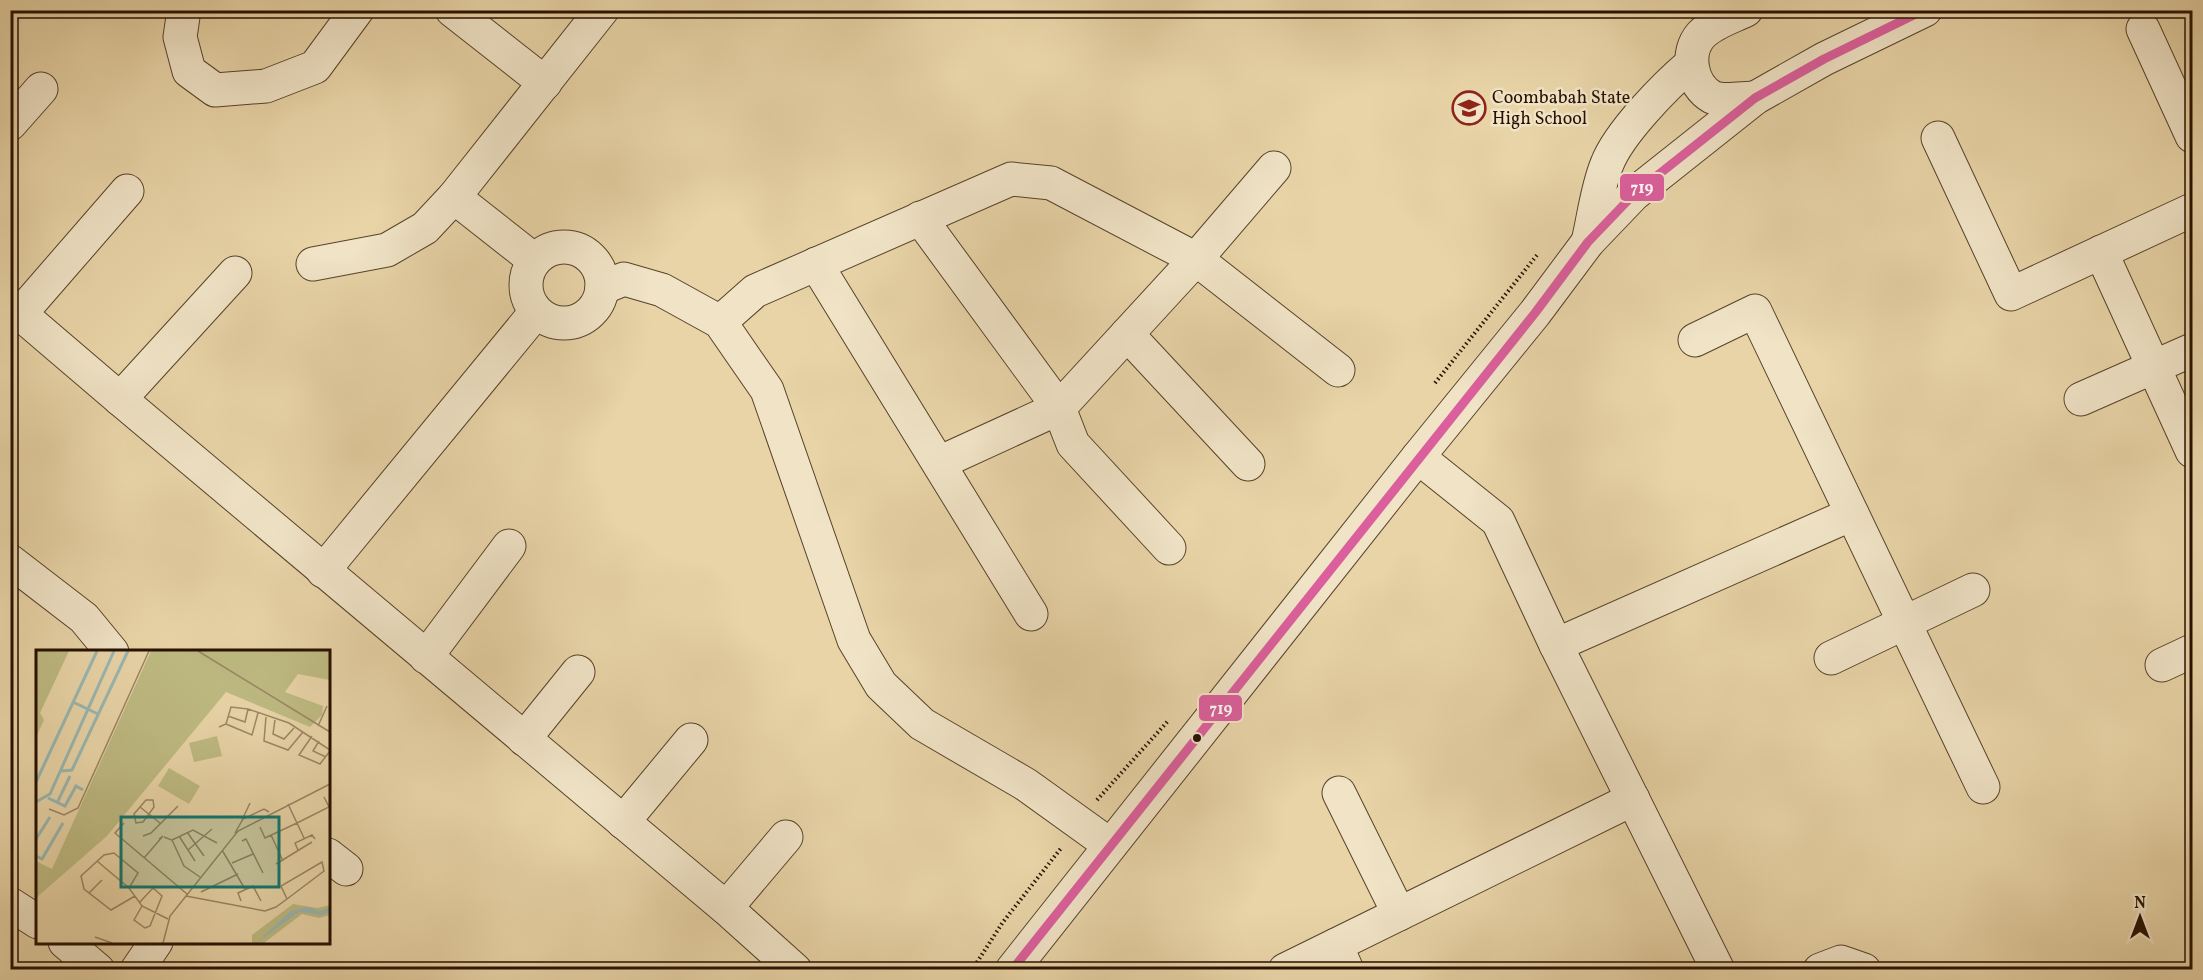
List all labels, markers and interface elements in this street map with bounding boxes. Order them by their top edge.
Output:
place label: Coombabah State High School [1492,86,1630,132]
school or university icon: Coombabah State High School [1451,90,1487,126]
line badge: 719 [1619,173,1665,202]
text: 719 [1631,178,1654,200]
inset map [36,650,330,944]
line badge: 719 [1198,694,1243,722]
text: 719 [1210,699,1233,721]
unlabelled marker [1191,732,1203,744]
north arrow [2110,887,2170,947]
text: N [2134,893,2146,915]

